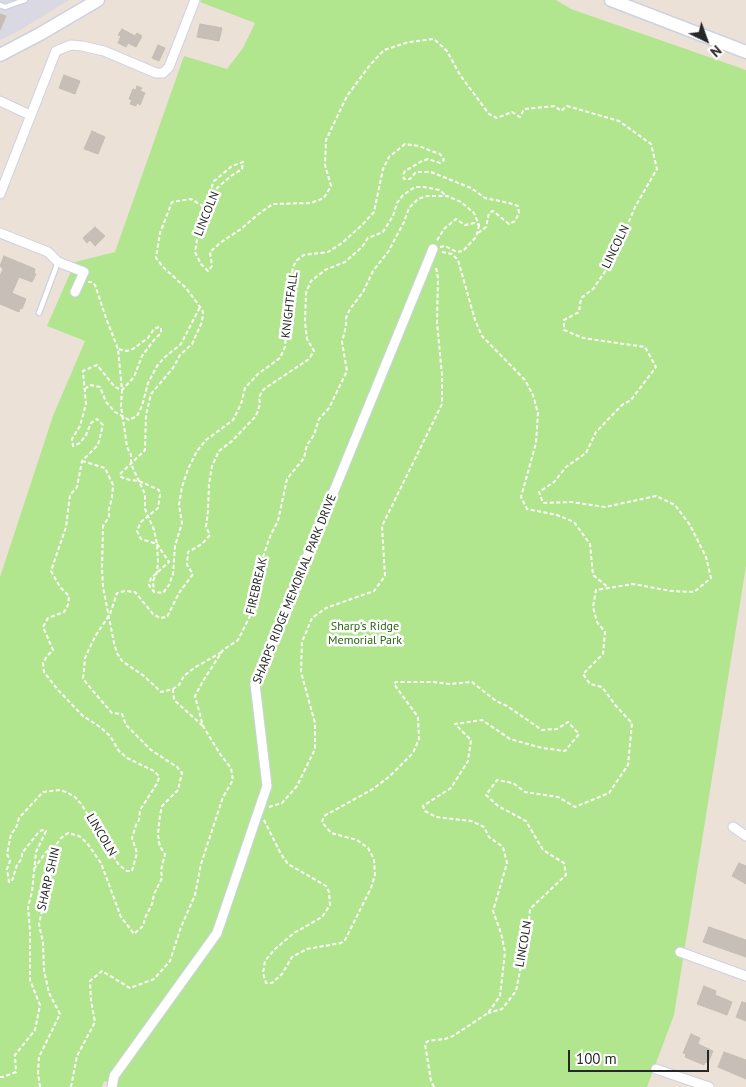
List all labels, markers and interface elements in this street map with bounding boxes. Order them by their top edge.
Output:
north arrow [681,15,731,65]
text: N [707,41,725,61]
street label: LINCOLN [192,190,222,238]
street label: LINCOLN [599,223,633,271]
street label: KNIGHTFALL [279,271,301,339]
street label: SHARPS RIDGE MEMORIAL PARK DRIVE [250,492,340,686]
street label: FIREBREAK [243,556,271,616]
park label: Sharp's Ridge Memorial Park [328,620,402,648]
street label: LINCOLN [83,811,119,859]
street label: SHARP SHIN [35,846,63,912]
street label: LINCOLN [513,920,535,968]
scale bar [571,1040,712,1072]
text: 100 m [576,1049,617,1068]

